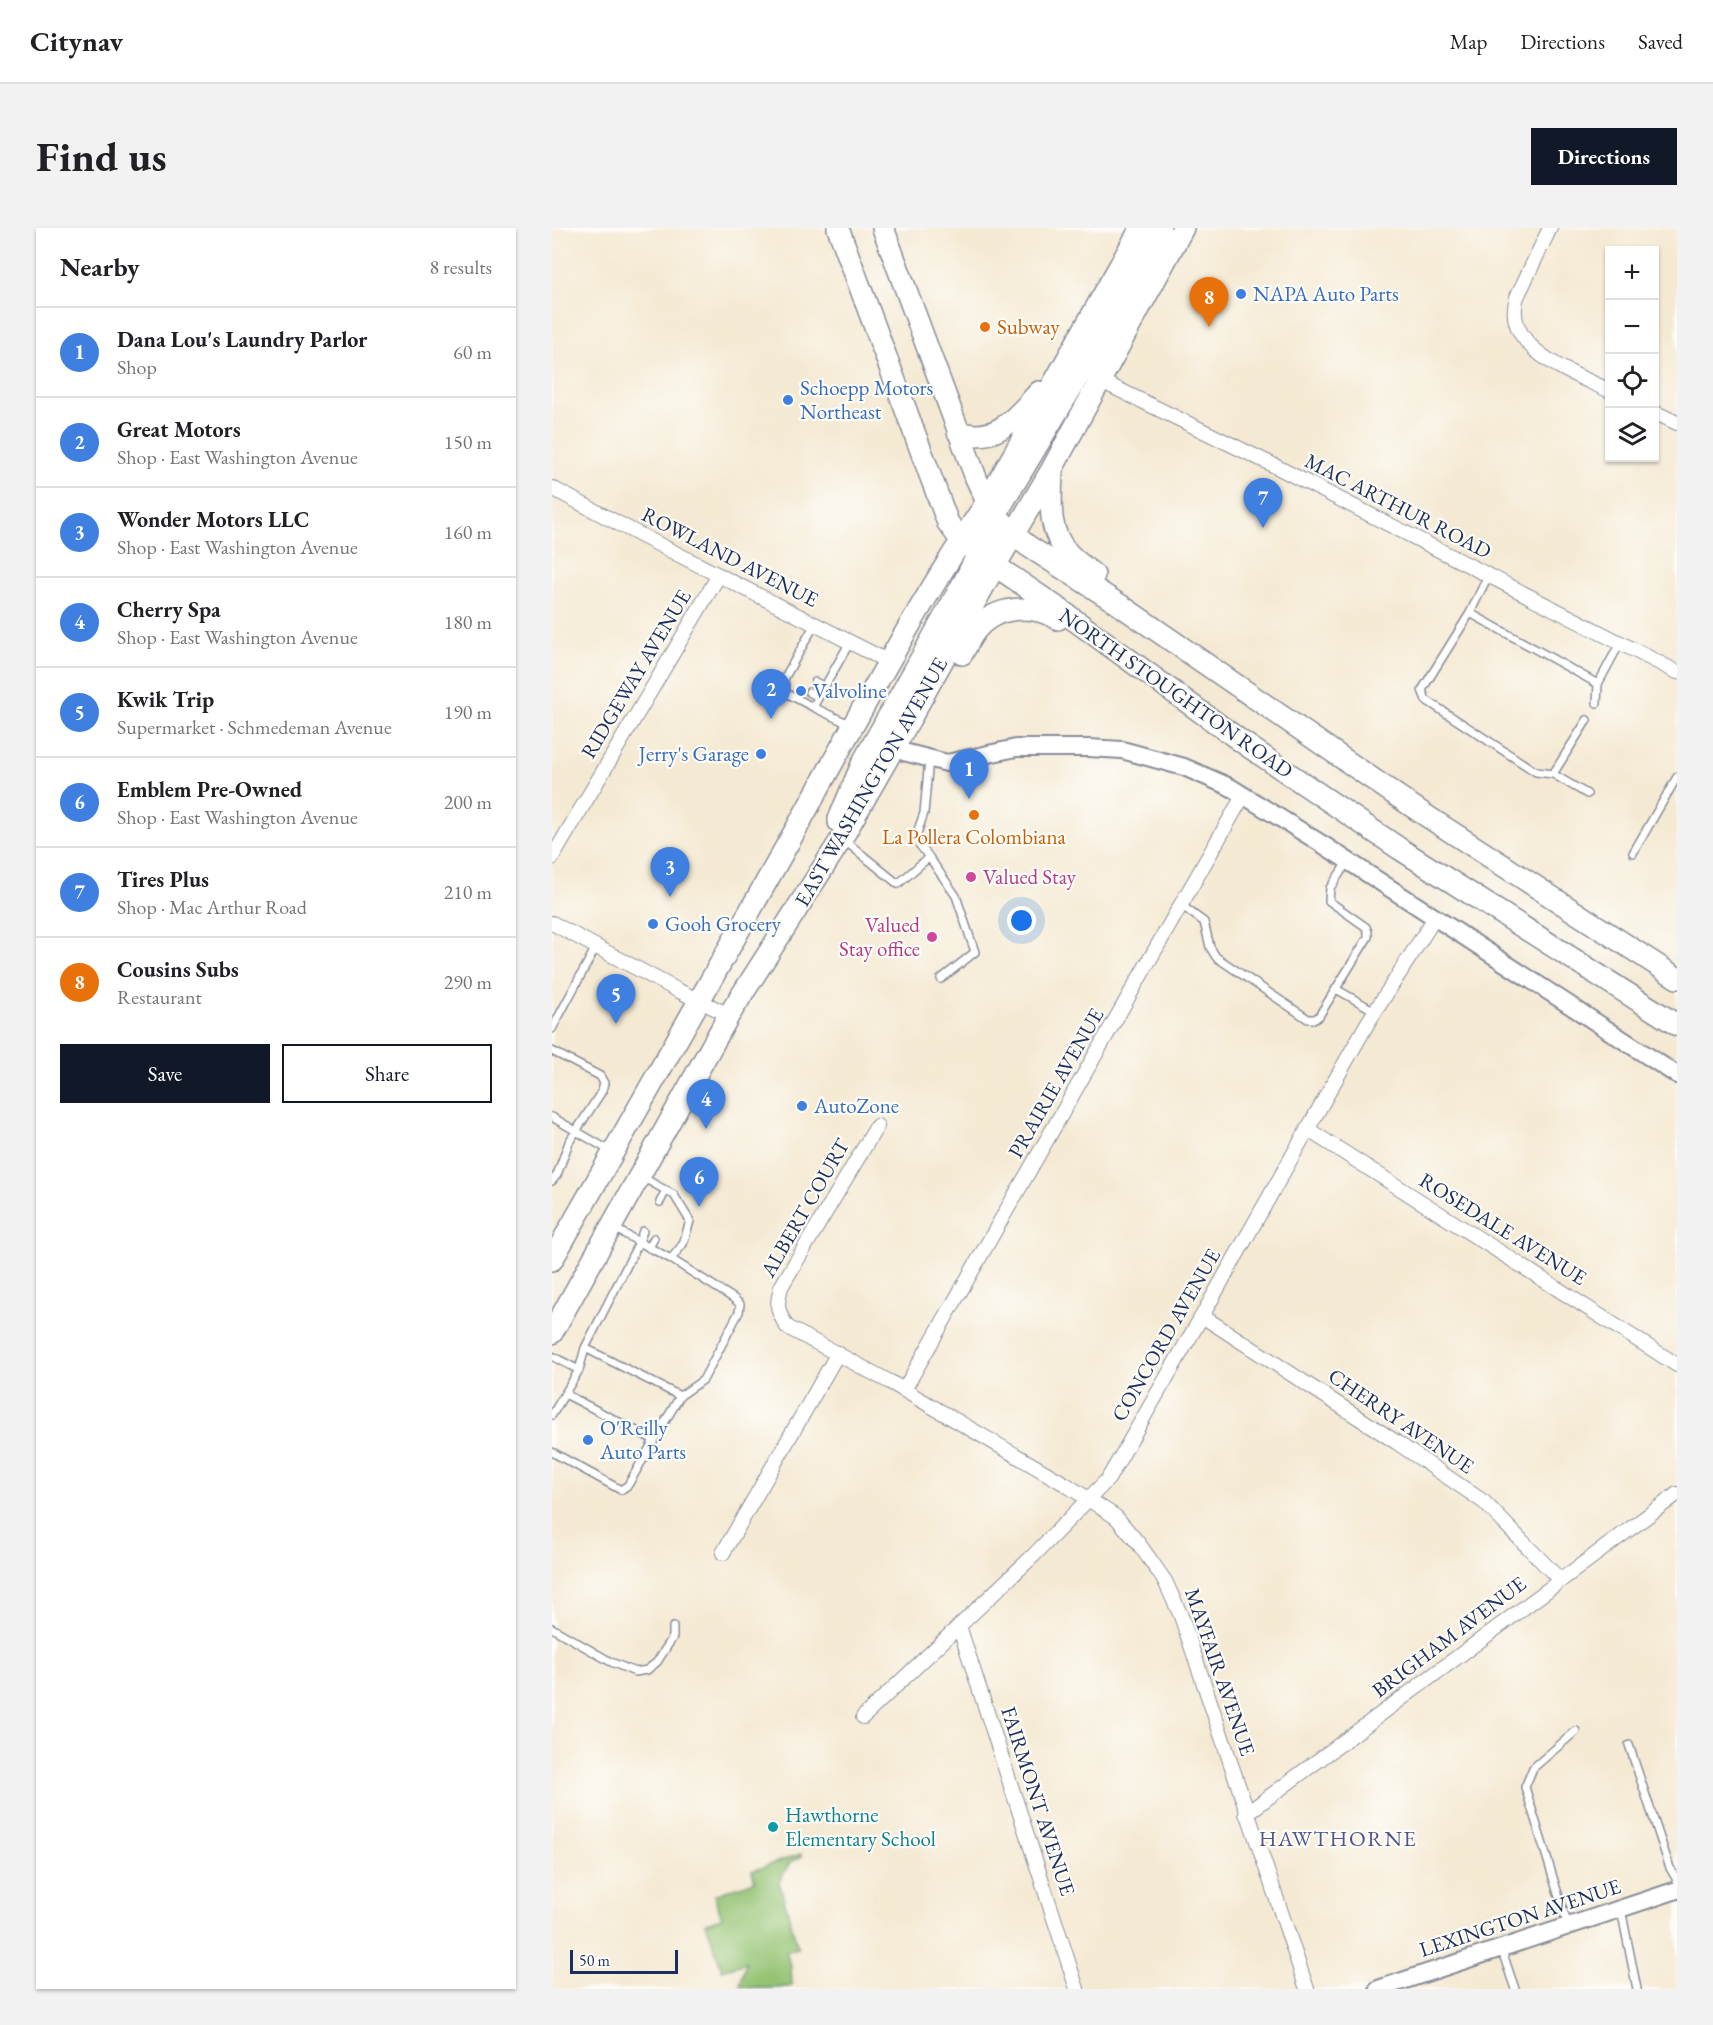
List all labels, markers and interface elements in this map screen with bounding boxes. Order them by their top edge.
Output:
text: Citynav [30,23,123,59]
text: Map [1450,28,1487,55]
text: Directions [1520,28,1605,55]
text: Saved [1638,28,1683,55]
button: Directions [1531,128,1677,185]
text: Find us [36,129,167,184]
map controls [1605,246,1659,462]
button: + [1605,246,1659,300]
text: Nearby [60,250,140,284]
text: 8 results [429,254,492,280]
pin: 8 [1190,278,1228,327]
place label: NAPA Auto Parts [1253,280,1399,307]
marker: NAPA Auto Parts [1234,287,1248,301]
button: − [1605,300,1659,354]
place label: Subway [997,313,1061,340]
marker: Subway [978,320,992,334]
text: Dana Lou's Laundry Parlor [117,325,367,354]
text: 1 [74,339,85,365]
text: 60 m [453,339,492,365]
text: Shop [117,354,157,380]
button: locate [1605,354,1659,408]
place label: Schoepp Motors Northeast [800,374,934,425]
marker: Schoepp Motors Northeast [781,393,795,407]
button: layers [1605,408,1659,462]
text: Great Motors [117,415,241,444]
text: 2 [74,429,85,455]
text: 150 m [444,429,492,455]
text: Shop · East Washington Avenue [117,444,358,470]
street label: MAC ARTHUR ROAD [1300,447,1496,564]
pin: 7 [1244,478,1282,528]
street label: ROWLAND AVENUE [637,500,823,613]
text: Wonder Motors LLC [117,505,309,534]
text: 3 [74,519,85,545]
text: 160 m [444,519,492,545]
text: Shop · East Washington Avenue [117,534,358,560]
street label: RIDGEWAY AVENUE [574,584,697,763]
text: Cherry Spa [117,595,221,624]
street label: NORTH STOUGHTON ROAD [1054,601,1299,784]
text: 4 [74,609,85,635]
text: 180 m [444,609,492,635]
text: Shop · East Washington Avenue [117,624,358,650]
street label: EAST WASHINGTON AVENUE [788,652,953,911]
pin: 2 [752,670,790,719]
place label: Valvoline [813,677,887,704]
marker: Valvoline [794,684,808,698]
text: Kwik Trip [117,685,214,714]
text: 5 [74,699,85,725]
text: 190 m [444,699,492,725]
text: Supermarket · Schmedeman Avenue [117,714,392,740]
place label: Jerry's Garage [637,740,749,767]
marker: Jerry's Garage [754,747,768,761]
pin: 1 [950,750,988,799]
text: Emblem Pre-Owned [117,775,302,804]
text: 6 [74,789,85,815]
text: 200 m [444,789,492,815]
text: Shop · East Washington Avenue [117,804,358,830]
marker: La Pollera Colombiana [967,808,981,822]
place label: La Pollera Colombiana [882,823,1067,850]
pin: 3 [650,848,690,897]
place label: Valued Stay [983,863,1077,890]
text: Tires Plus [117,865,209,894]
marker: Valued Stay [964,870,978,884]
text: 7 [74,879,85,905]
text: 210 m [444,879,492,905]
text: Shop · Mac Arthur Road [117,894,307,920]
your location [1007,906,1036,935]
place label: Gooh Grocery [665,910,782,937]
place label: Valued Stay office [839,911,920,962]
marker: Gooh Grocery [646,917,660,931]
marker: Valued Stay office [925,930,939,944]
text: Cousins Subs [117,955,239,984]
text: 8 [74,969,85,995]
text: 290 m [444,969,492,995]
pin: 5 [596,974,636,1024]
text: Restaurant [117,984,202,1010]
street label: PRAIRIE AVENUE [1002,1003,1110,1163]
button: Save [60,1044,270,1103]
button: Share [282,1044,492,1103]
pin: 4 [686,1080,726,1129]
place label: AutoZone [813,1092,899,1119]
marker: AutoZone [795,1099,809,1113]
street label: ALBERT COURT [754,1133,856,1283]
pin: 6 [680,1158,718,1207]
street label: ROSEDALE AVENUE [1415,1166,1592,1291]
street label: CONCORD AVENUE [1105,1243,1226,1426]
street label: CHERRY AVENUE [1323,1362,1479,1479]
place label: O'Reilly Auto Parts [599,1414,686,1465]
marker: O'Reilly Auto Parts [581,1433,595,1447]
street label: BRIGHAM AVENUE [1366,1570,1531,1703]
street label: MAYFAIR AVENUE [1179,1584,1262,1759]
street label: FAIRMONT AVENUE [995,1703,1082,1899]
place label: Hawthorne Elementary School [785,1801,936,1852]
marker: Hawthorne Elementary School [766,1820,780,1834]
district label: HAWTHORNE [1259,1824,1417,1853]
street label: LEXINGTON AVENUE [1416,1872,1624,1963]
scale bar [570,1947,678,1974]
text: 50 m [579,1950,610,1971]

